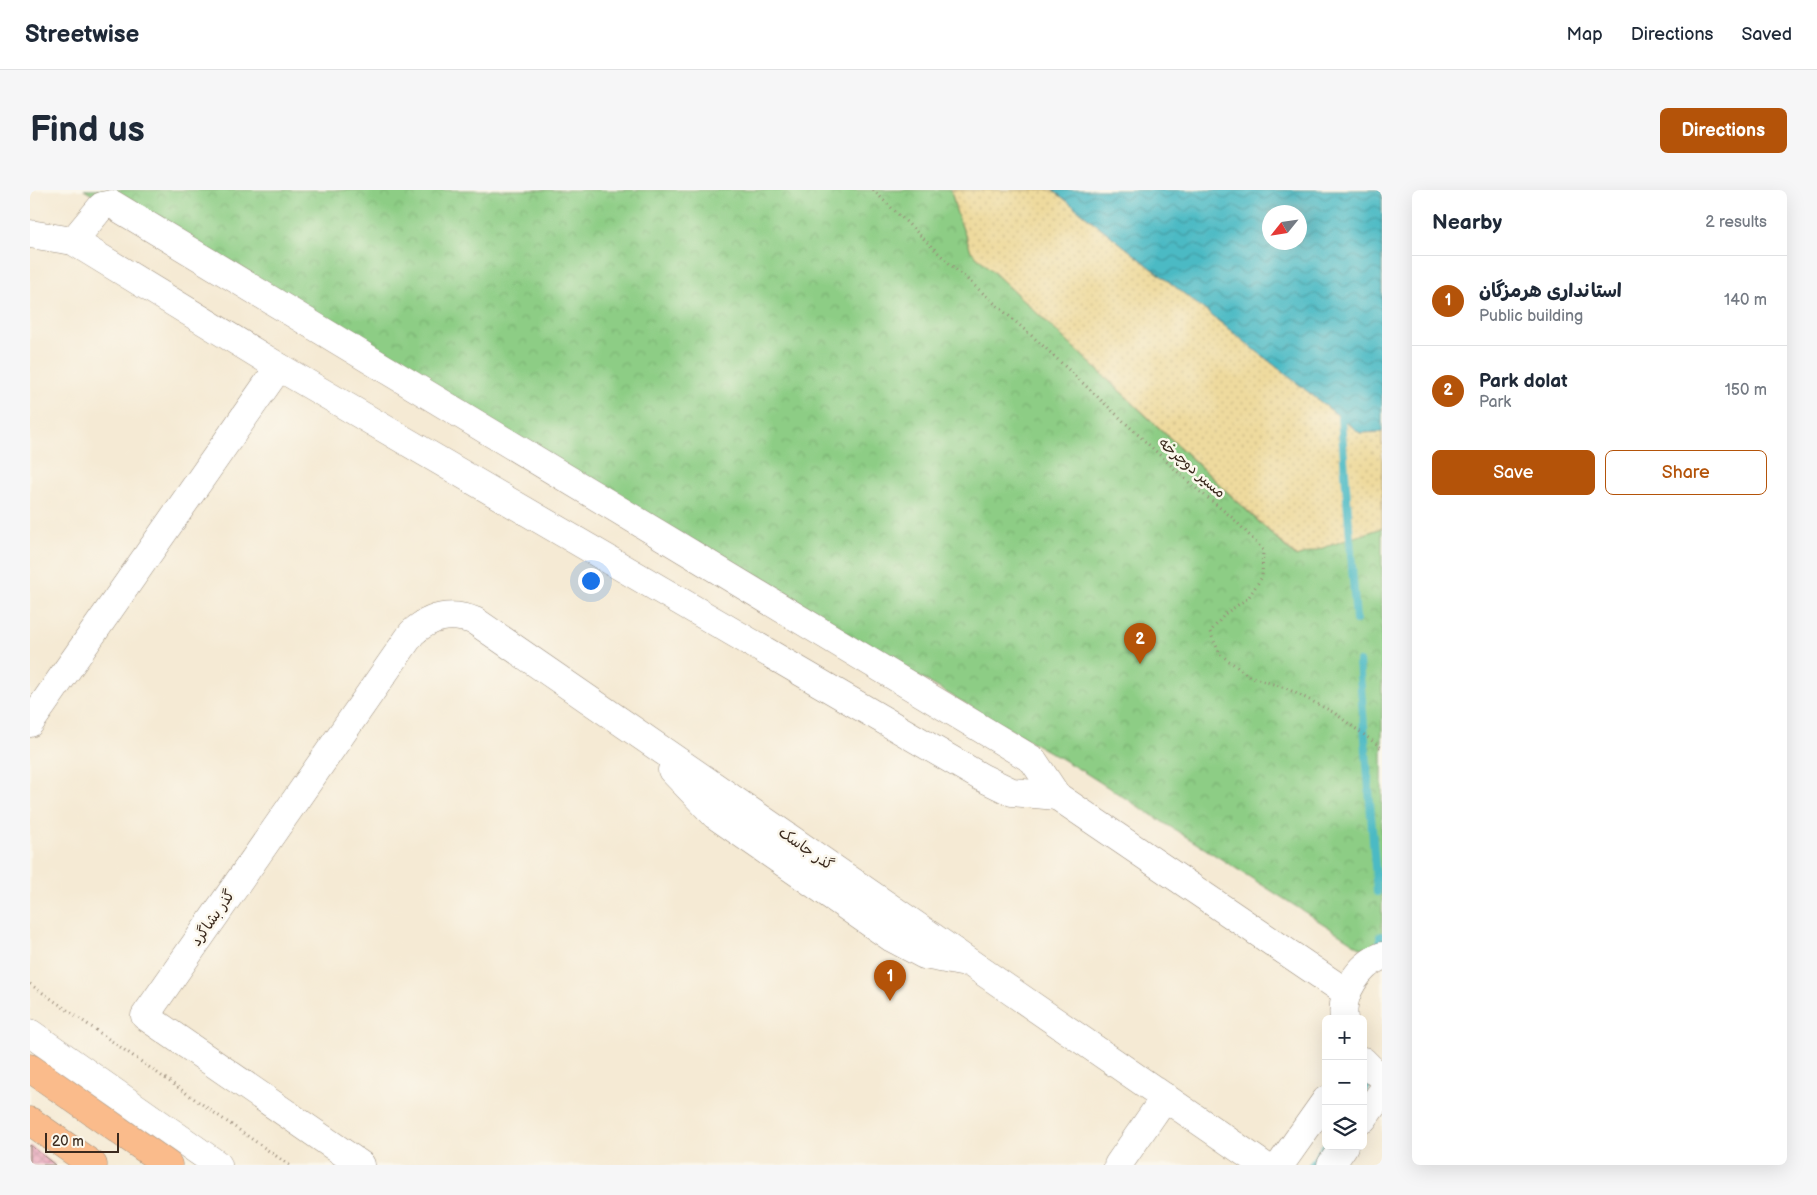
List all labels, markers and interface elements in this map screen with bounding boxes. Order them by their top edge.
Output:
text: Streetwise [25,20,139,49]
text: Map [1567,24,1603,45]
text: Directions [1631,24,1713,45]
text: Saved [1741,24,1792,45]
button: Directions [1660,108,1787,153]
text: Find us [30,109,145,152]
north arrow [1262,205,1307,250]
text: Nearby [1432,210,1502,235]
text: 2 results [1705,213,1767,232]
text: استانداری هرمزگان [1479,280,1622,303]
text: 1 [1445,291,1451,310]
text: 140 m [1724,291,1767,310]
text: Public building [1479,307,1583,326]
text: Park dolat [1479,370,1568,393]
text: 2 [1443,381,1453,400]
text: 150 m [1725,381,1767,400]
text: Park [1479,393,1511,412]
street label: مسیر دوچرخه [1155,434,1229,502]
button: Save [1432,450,1595,495]
button: Share [1605,450,1767,495]
your location [578,568,604,594]
pin: 2 [1124,623,1156,664]
street label: گذر جاسک [775,823,837,875]
street label: گذر بشاگرد [187,886,239,950]
pin: 1 [874,960,906,1001]
map controls [1322,1015,1367,1150]
button: + [1322,1015,1367,1060]
button: − [1322,1060,1367,1105]
button: layers [1322,1105,1367,1150]
scale bar [45,1130,119,1153]
text: 20 m [52,1133,84,1150]

